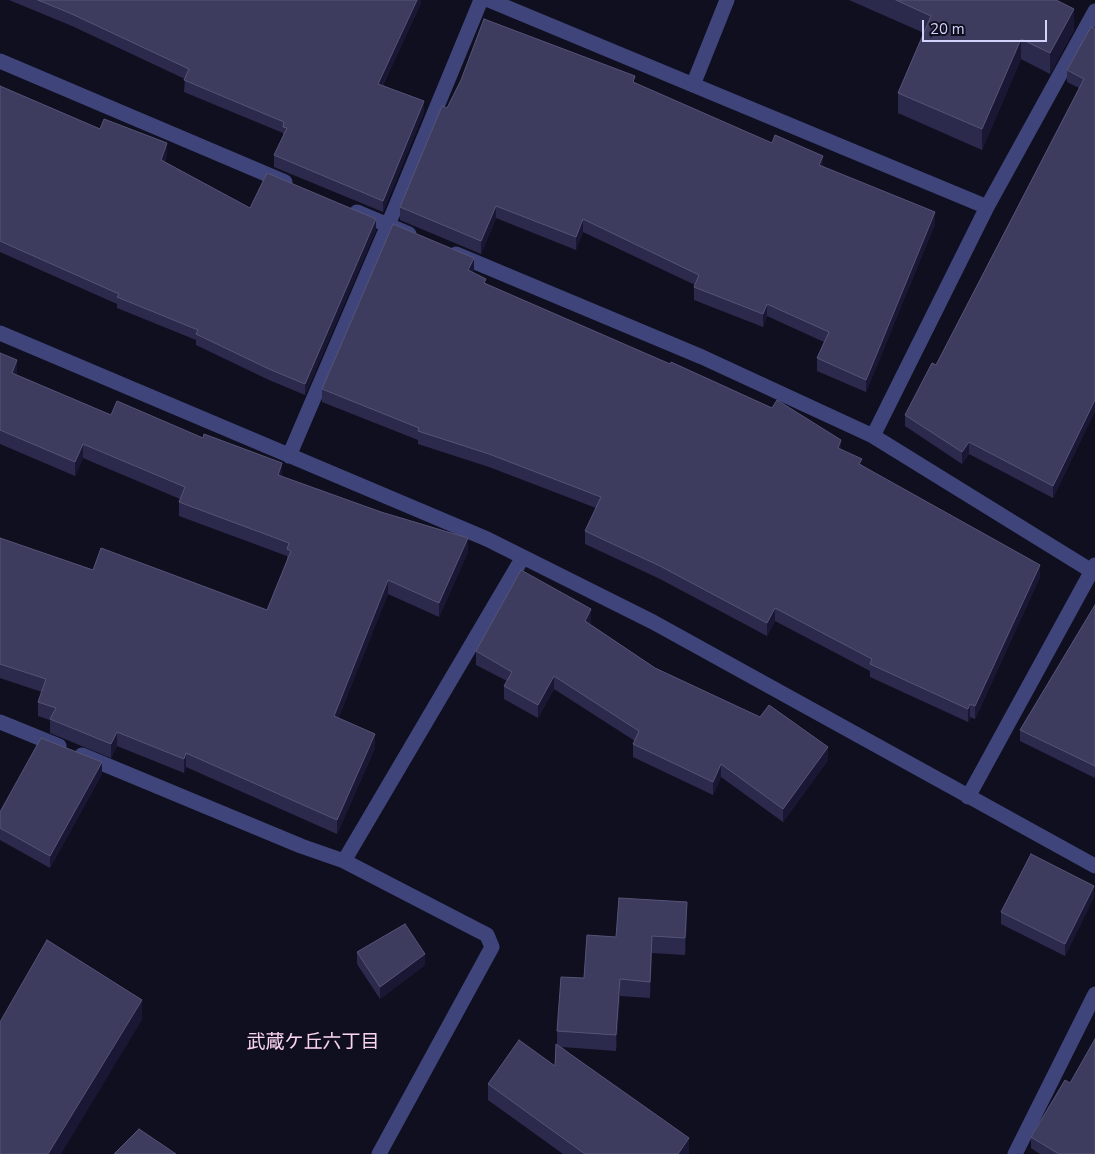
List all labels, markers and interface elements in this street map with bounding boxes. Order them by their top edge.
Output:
scale bar [925,10,1050,42]
text: 20 m [930,19,965,39]
district label: 武蔵ケ丘六丁目 [247,1032,379,1054]

